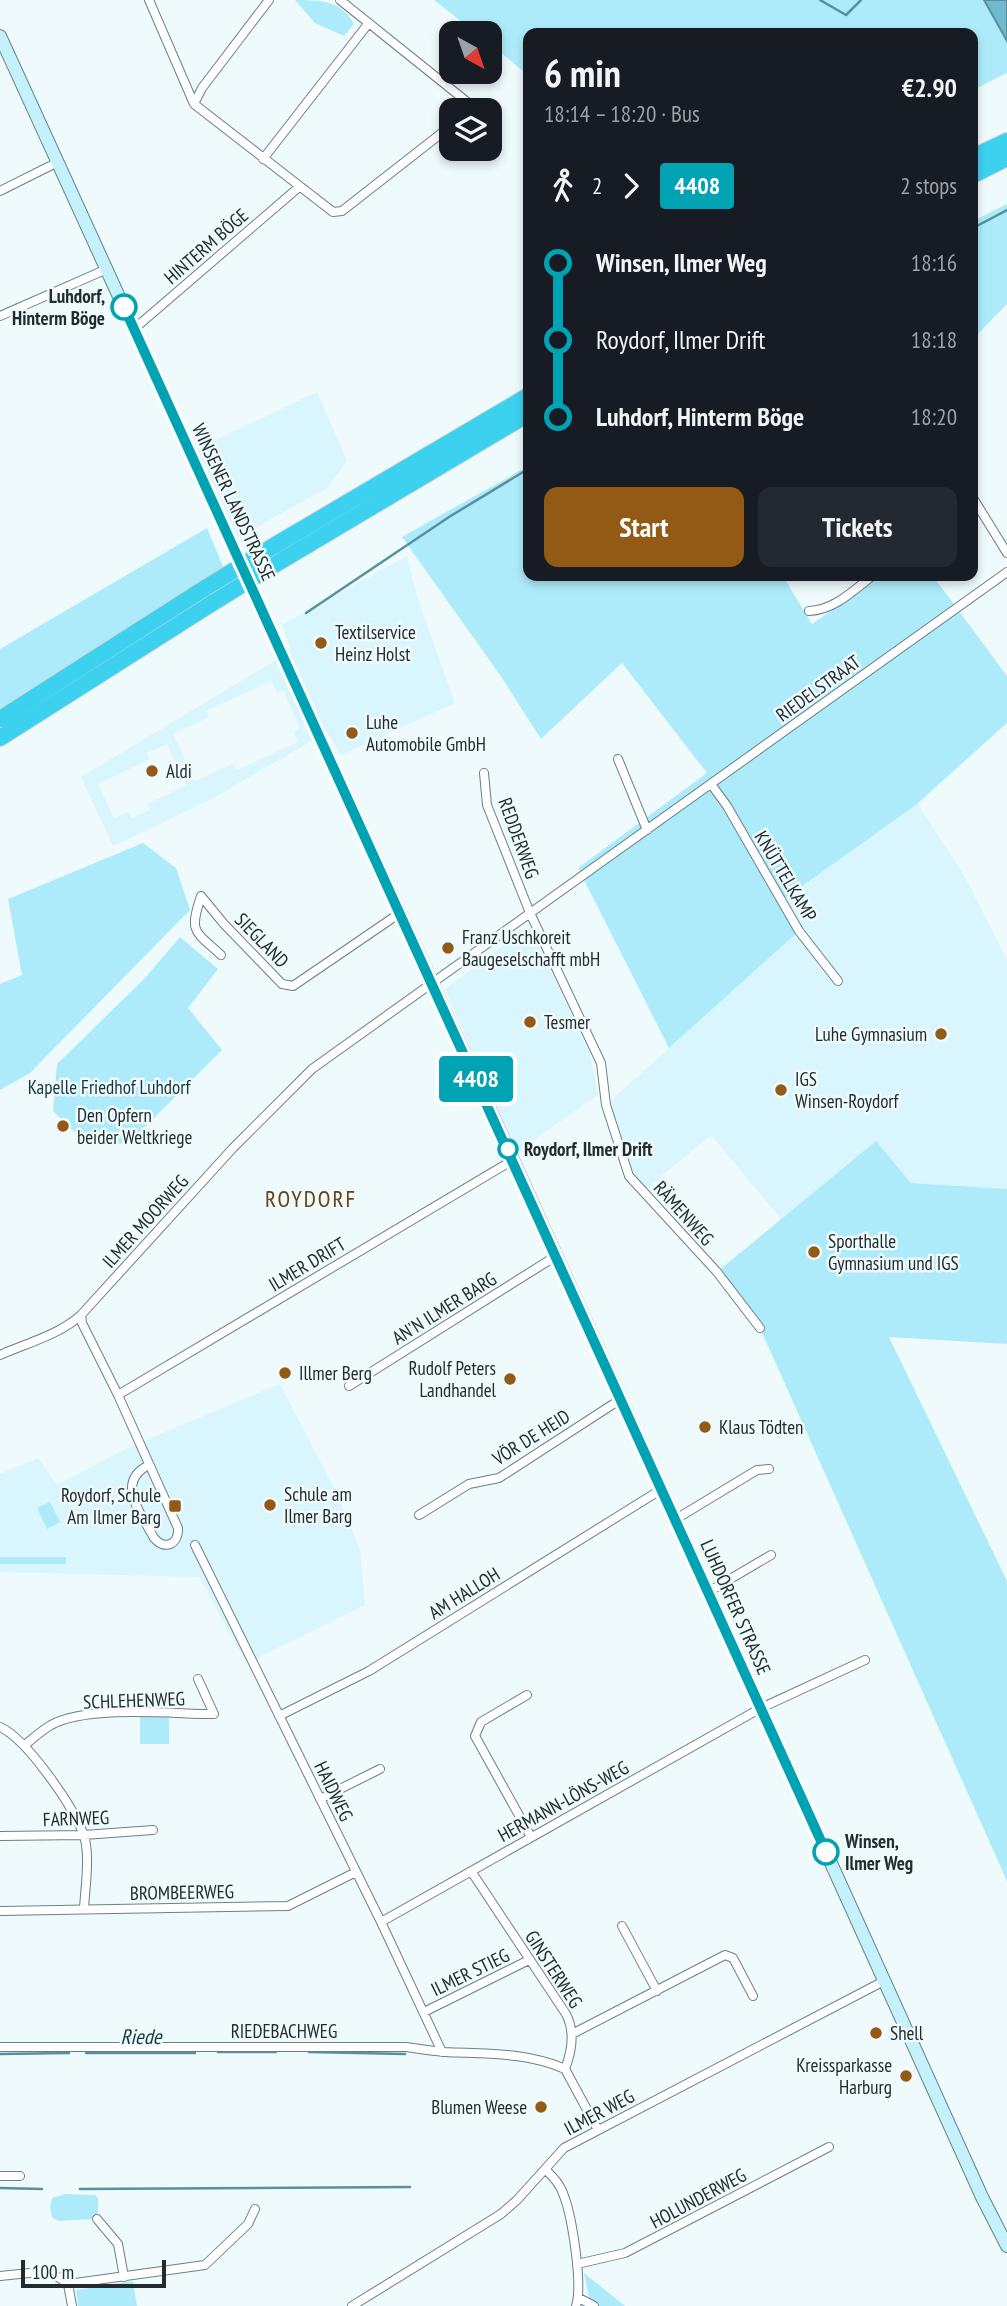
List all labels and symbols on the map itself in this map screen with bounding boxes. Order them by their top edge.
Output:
north arrow [439,21,502,84]
street label: HINTERM BÖGE [159,203,253,289]
place label: Luhdorf, Hinterm Böge [12,284,105,330]
marker: Luhdorf, Hinterm Böge [111,294,137,320]
street label: WINSENER LANDSTRASSE [187,419,281,585]
place label: Textilservice Heinz Holst [335,620,416,666]
marker: Textilservice Heinz Holst [313,635,329,651]
street label: RIEDELSTRAAT [771,649,865,727]
place label: Luhe Automobile GmbH [366,710,486,756]
marker: Luhe Automobile GmbH [344,725,360,741]
place label: Aldi [166,759,192,783]
marker: Aldi [144,763,160,779]
street label: REDDERWEG [493,794,545,882]
street label: KNÜTTELKAMP [750,826,823,926]
street label: SIEGLAND [230,907,294,973]
place label: Franz Uschkoreit Baugeselschafft mbH [462,925,600,971]
marker: Franz Uschkoreit Baugeselschafft mbH [440,940,456,956]
place label: Tesmer [544,1010,591,1034]
marker: Tesmer [522,1014,538,1030]
place label: Luhe Gymnasium [815,1022,927,1046]
marker: Luhe Gymnasium [933,1026,949,1042]
line badge: 4408 [427,1056,525,1102]
place label: IGS Winsen-Roydorf [795,1067,900,1113]
park label: Kapelle Friedhof Luhdorf [28,1075,191,1099]
marker: IGS Winsen-Roydorf [773,1082,789,1098]
place label: Den Opfern beider Weltkriege [77,1103,192,1149]
marker: Den Opfern beider Weltkriege [55,1118,71,1134]
place label: Roydorf, Ilmer Drift [524,1137,653,1161]
marker: Roydorf, Ilmer Drift [498,1139,518,1159]
street label: ILMER MOORWEG [97,1169,193,1273]
street label: RÄMENWEG [649,1176,719,1250]
district label: ROYDORF [265,1184,357,1213]
place label: Sporthalle Gymnasium und IGS [828,1229,959,1275]
street label: ILMER DRIFT [264,1231,350,1296]
marker: Sporthalle Gymnasium und IGS [806,1244,822,1260]
street label: AN'N ILMER BARG [387,1266,501,1350]
place label: Rudolf Peters Landhandel [408,1356,497,1402]
place label: Illmer Berg [299,1361,372,1385]
marker: Illmer Berg [277,1365,293,1381]
marker: Rudolf Peters Landhandel [502,1371,518,1387]
street label: VÖR DE HEID [487,1404,574,1471]
place label: Klaus Tödten [719,1415,803,1439]
marker: Klaus Tödten [697,1419,713,1435]
place label: Schule am Ilmer Barg [284,1482,352,1528]
place label: Roydorf, Schule Am Ilmer Barg [61,1483,161,1529]
marker: Schule am Ilmer Barg [262,1497,278,1513]
marker: Roydorf, Schule Am Ilmer Barg [167,1498,183,1514]
street label: LUHDORFER STRASSE [695,1536,777,1678]
street label: AM HALLOH [424,1562,504,1624]
street label: SCHLEHENWEG [83,1686,185,1714]
street label: HERMANN-LÖNS-WEG [493,1755,633,1847]
street label: HAIDWEG [309,1757,359,1825]
street label: FARNWEG [42,1805,110,1831]
place label: Winsen, Ilmer Weg [844,1829,913,1875]
marker: Winsen, Ilmer Weg [813,1839,839,1865]
street label: BROMBEERWEG [130,1879,234,1905]
street label: GINSTERWEG [520,1926,588,2012]
street label: ILMER STIEG [427,1943,513,2001]
street label: RIEDEBACHWEG [231,2019,337,2043]
place label: Shell [890,2021,924,2045]
water label: Riede [120,2023,163,2050]
marker: Shell [868,2025,884,2041]
place label: Kreissparkasse Harburg [796,2053,892,2099]
marker: Kreissparkasse Harburg [898,2068,914,2084]
street label: ILMER WEG [560,2084,638,2140]
place label: Blumen Weese [431,2095,527,2119]
marker: Blumen Weese [533,2099,549,2115]
street label: HOLUNDERWEG [646,2163,750,2233]
scale bar [21,2257,166,2289]

